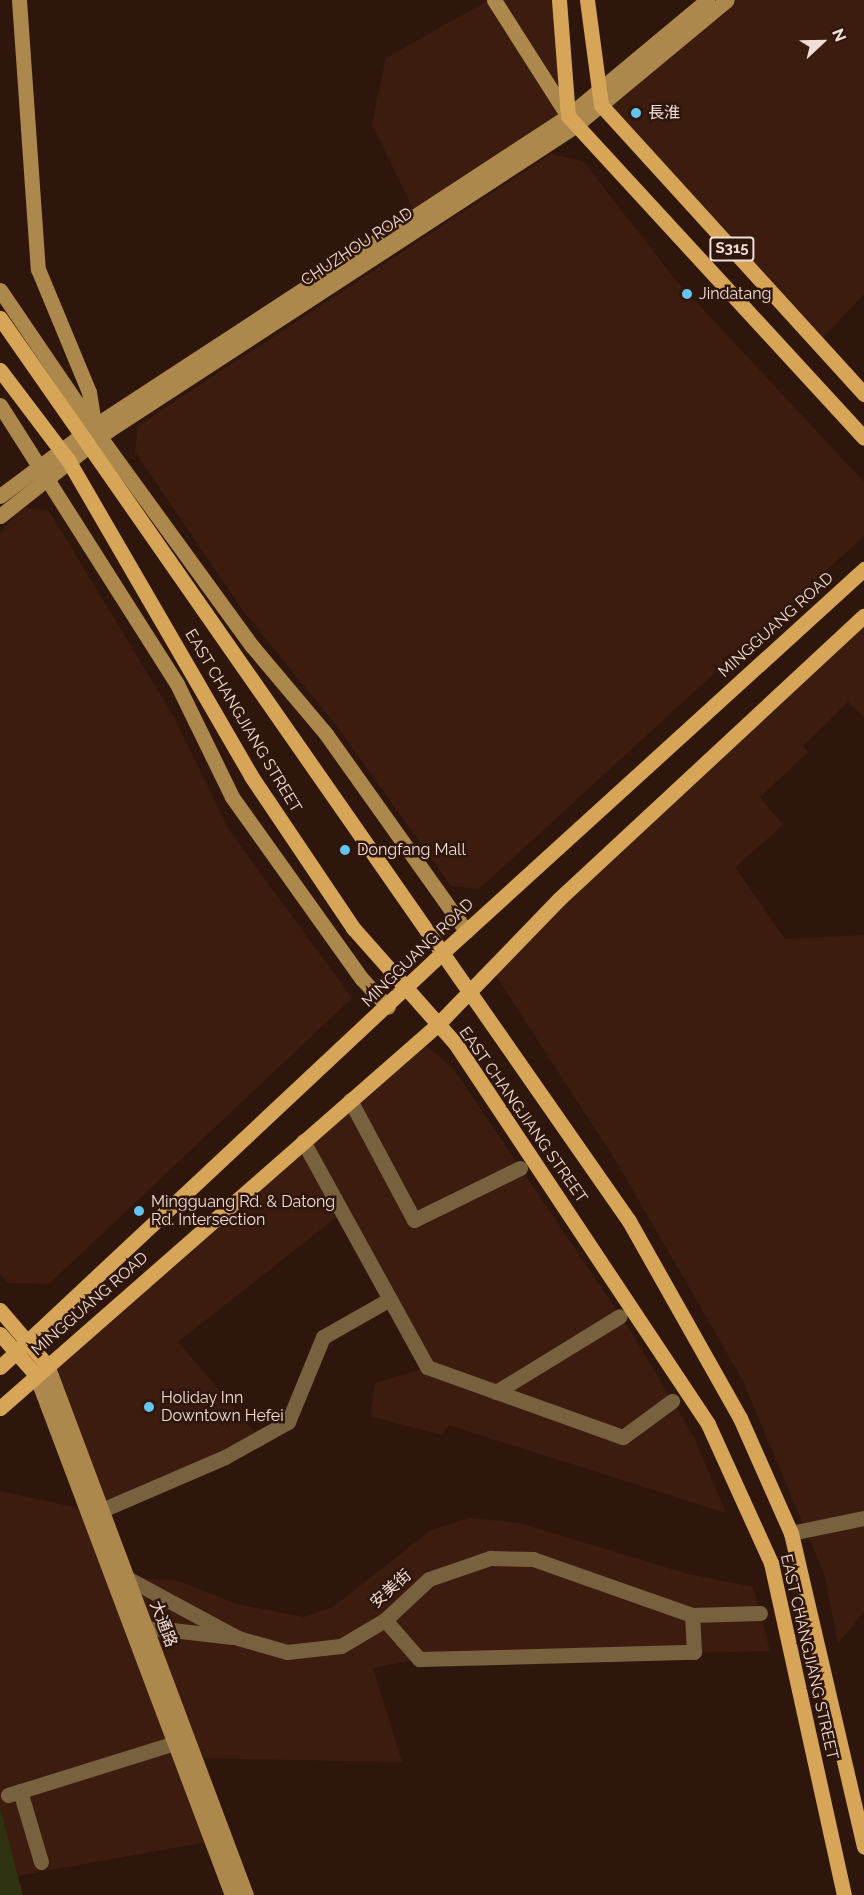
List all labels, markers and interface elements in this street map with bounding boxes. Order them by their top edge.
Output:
north arrow [792,12,852,72]
text: N [828,26,850,44]
place label: 長淮 [648,103,680,123]
marker: 長淮 [629,106,643,120]
street label: CHUZHOU ROAD [298,204,416,290]
road number: S315 [708,237,756,261]
place label: Jindatang [699,284,771,304]
marker: Jindatang [680,287,694,301]
street label: MINGGUANG ROAD [715,568,837,682]
street label: EAST CHANGJIANG STREET [180,626,306,816]
place label: Dongfang Mall [357,840,466,860]
marker: Dongfang Mall [338,843,352,857]
street label: MINGGUANG ROAD [358,895,478,1011]
street label: EAST CHANGJIANG STREET [455,1023,591,1207]
place label: Mingguang Rd. & Datong Rd. Intersection [151,1192,335,1230]
marker: Mingguang Rd. & Datong Rd. Intersection [132,1204,146,1218]
street label: MINGGUANG ROAD [28,1248,152,1360]
place label: Holiday Inn Downtown Hefei [161,1388,284,1426]
marker: Holiday Inn Downtown Hefei [142,1400,156,1414]
street label: EAST CHANGJIANG STREET [776,1552,842,1762]
street label: 安美街 [367,1566,415,1612]
street label: 大通路 [145,1598,181,1650]

